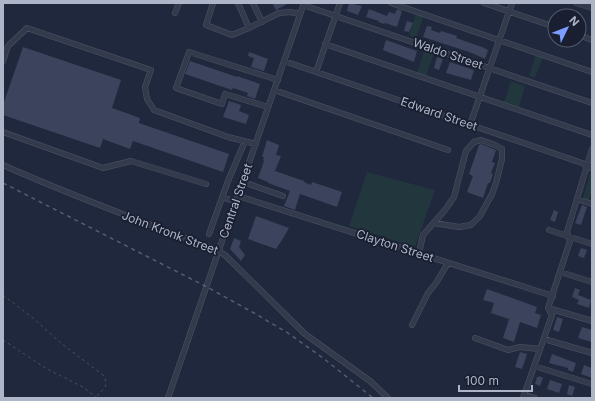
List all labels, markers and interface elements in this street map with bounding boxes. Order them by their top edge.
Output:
north arrow [547,8,587,48]
text: N [566,13,582,29]
street label: Waldo Street [411,35,485,72]
street label: Edward Street [399,93,480,134]
street label: Central Street [216,161,255,240]
street label: John Kronk Street [120,207,221,258]
street label: Clayton Street [355,226,436,265]
scale bar [459,367,532,393]
text: 100 m [465,373,499,388]

